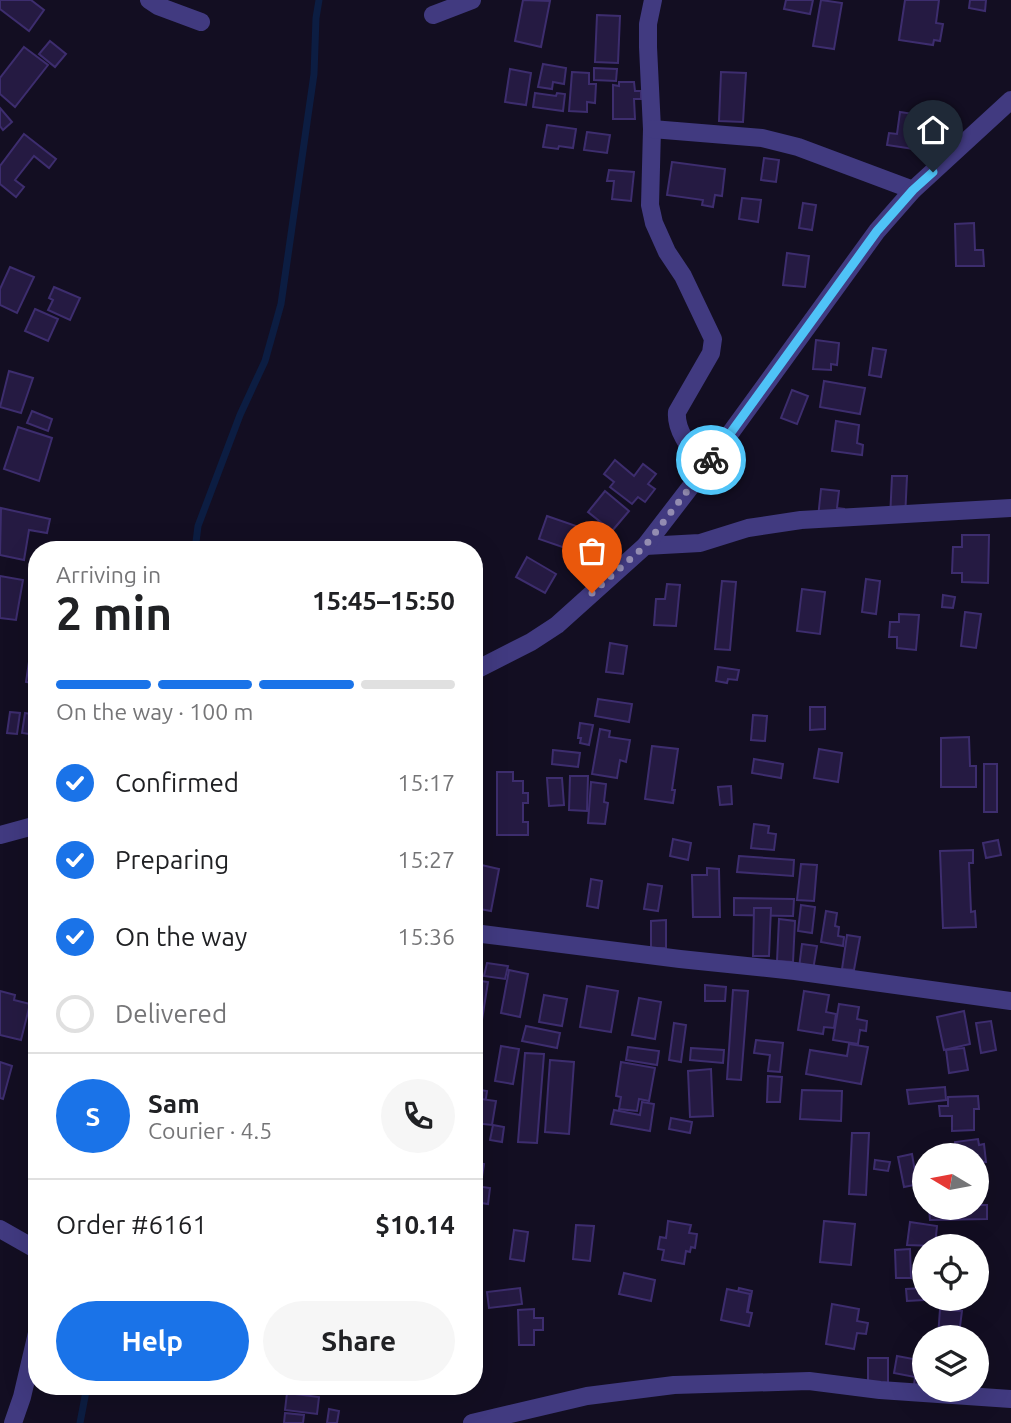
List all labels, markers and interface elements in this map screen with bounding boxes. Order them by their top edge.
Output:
pin [903,100,963,172]
icon: home [914,111,952,149]
courier [676,425,746,495]
icon: bike [692,441,730,479]
pin [562,521,622,593]
icon: bag [573,532,611,570]
text: Arriving in [56,562,161,587]
text: 15:45–15:50 [312,586,455,615]
text: 2 min [56,587,172,639]
text: On the way · 100 m [56,699,253,724]
icon: check [56,764,94,802]
text: Confirmed [115,768,239,797]
text: 15:17 [397,770,455,795]
icon: check [56,841,94,879]
text: Preparing [115,845,229,874]
text: 15:27 [397,847,455,872]
icon: check [56,918,94,956]
text: On the way [115,922,247,951]
text: 15:36 [397,924,455,949]
text: Delivered [115,999,227,1028]
button: phone [381,1079,455,1153]
text: Sam [148,1089,200,1118]
text: S [86,1102,100,1131]
text: Courier · 4.5 [148,1118,272,1143]
north arrow [912,1143,989,1220]
map controls [912,1143,989,1402]
text: Order #6161 [56,1210,207,1239]
text: $10.14 [375,1210,455,1239]
button: locate [912,1234,989,1311]
button: Help [56,1301,249,1381]
button: Share [263,1301,455,1381]
button: layers [912,1325,989,1402]

